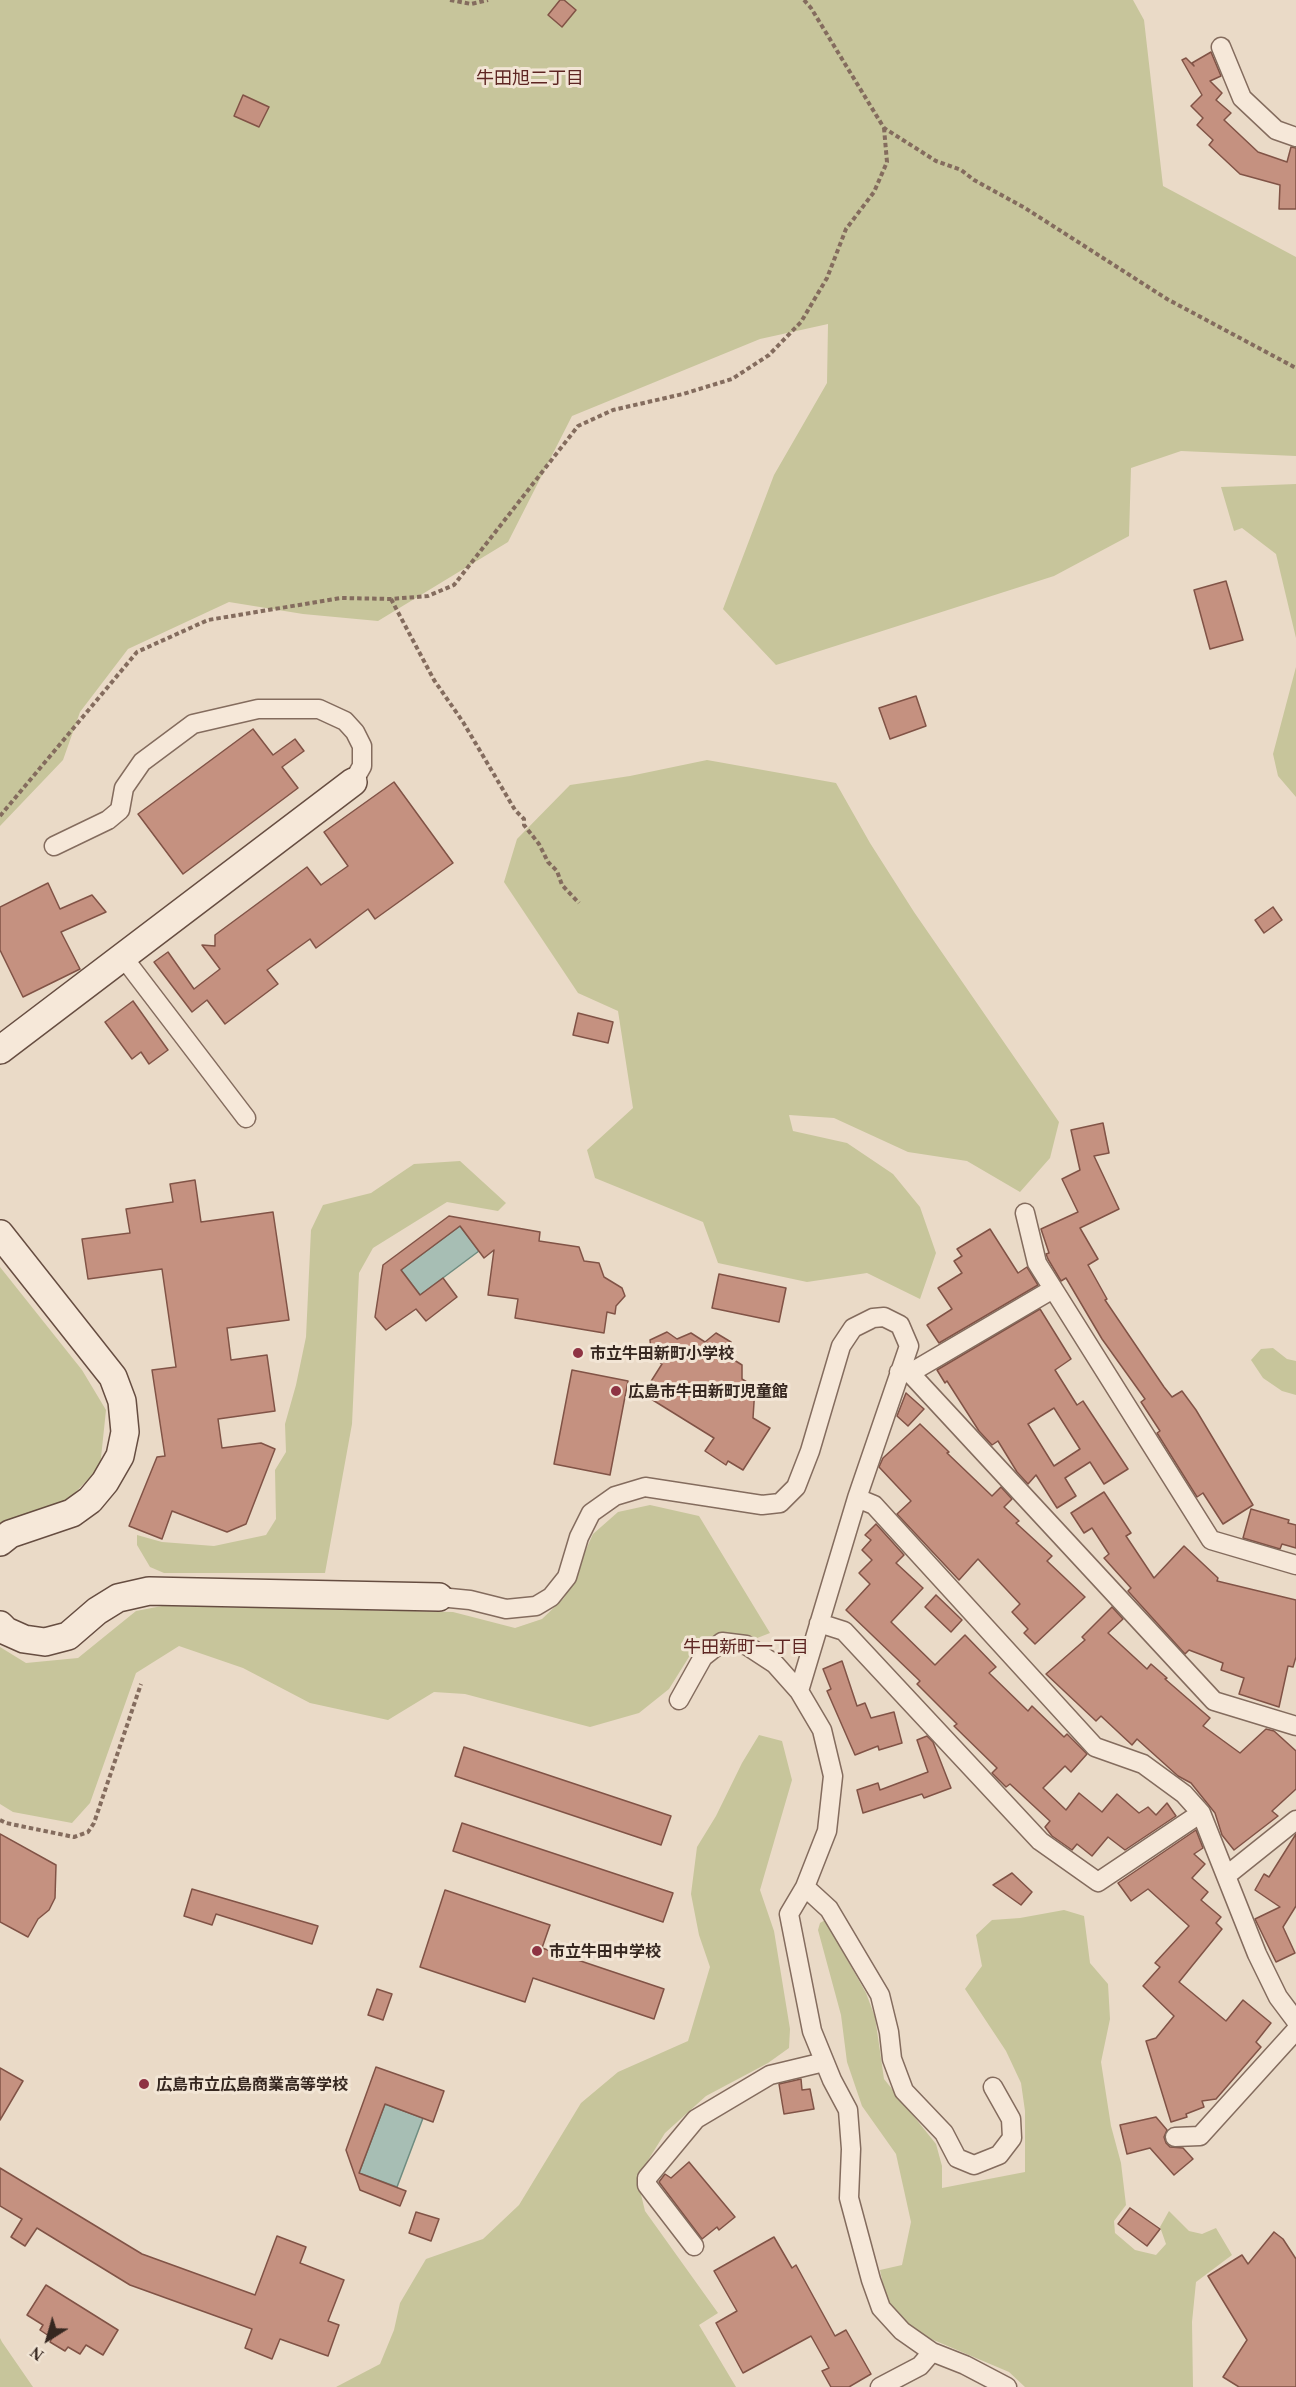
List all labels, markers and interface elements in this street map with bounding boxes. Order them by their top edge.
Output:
district label: 牛田旭二丁目 [476,66,584,88]
place label: 市立牛田新町小学校 [590,1343,734,1363]
marker: 市立牛田新町小学校 [571,1346,585,1360]
place label: 広島市牛田新町児童館 [628,1381,788,1401]
marker: 広島市牛田新町児童館 [609,1384,623,1398]
district label: 牛田新町一丁目 [683,1635,809,1657]
place label: 市立牛田中学校 [549,1941,661,1961]
marker: 市立牛田中学校 [530,1944,544,1958]
place label: 広島市立広島商業高等学校 [156,2074,348,2094]
marker: 広島市立広島商業高等学校 [137,2077,151,2091]
north arrow [18,2309,78,2369]
text: N [27,2344,47,2364]

